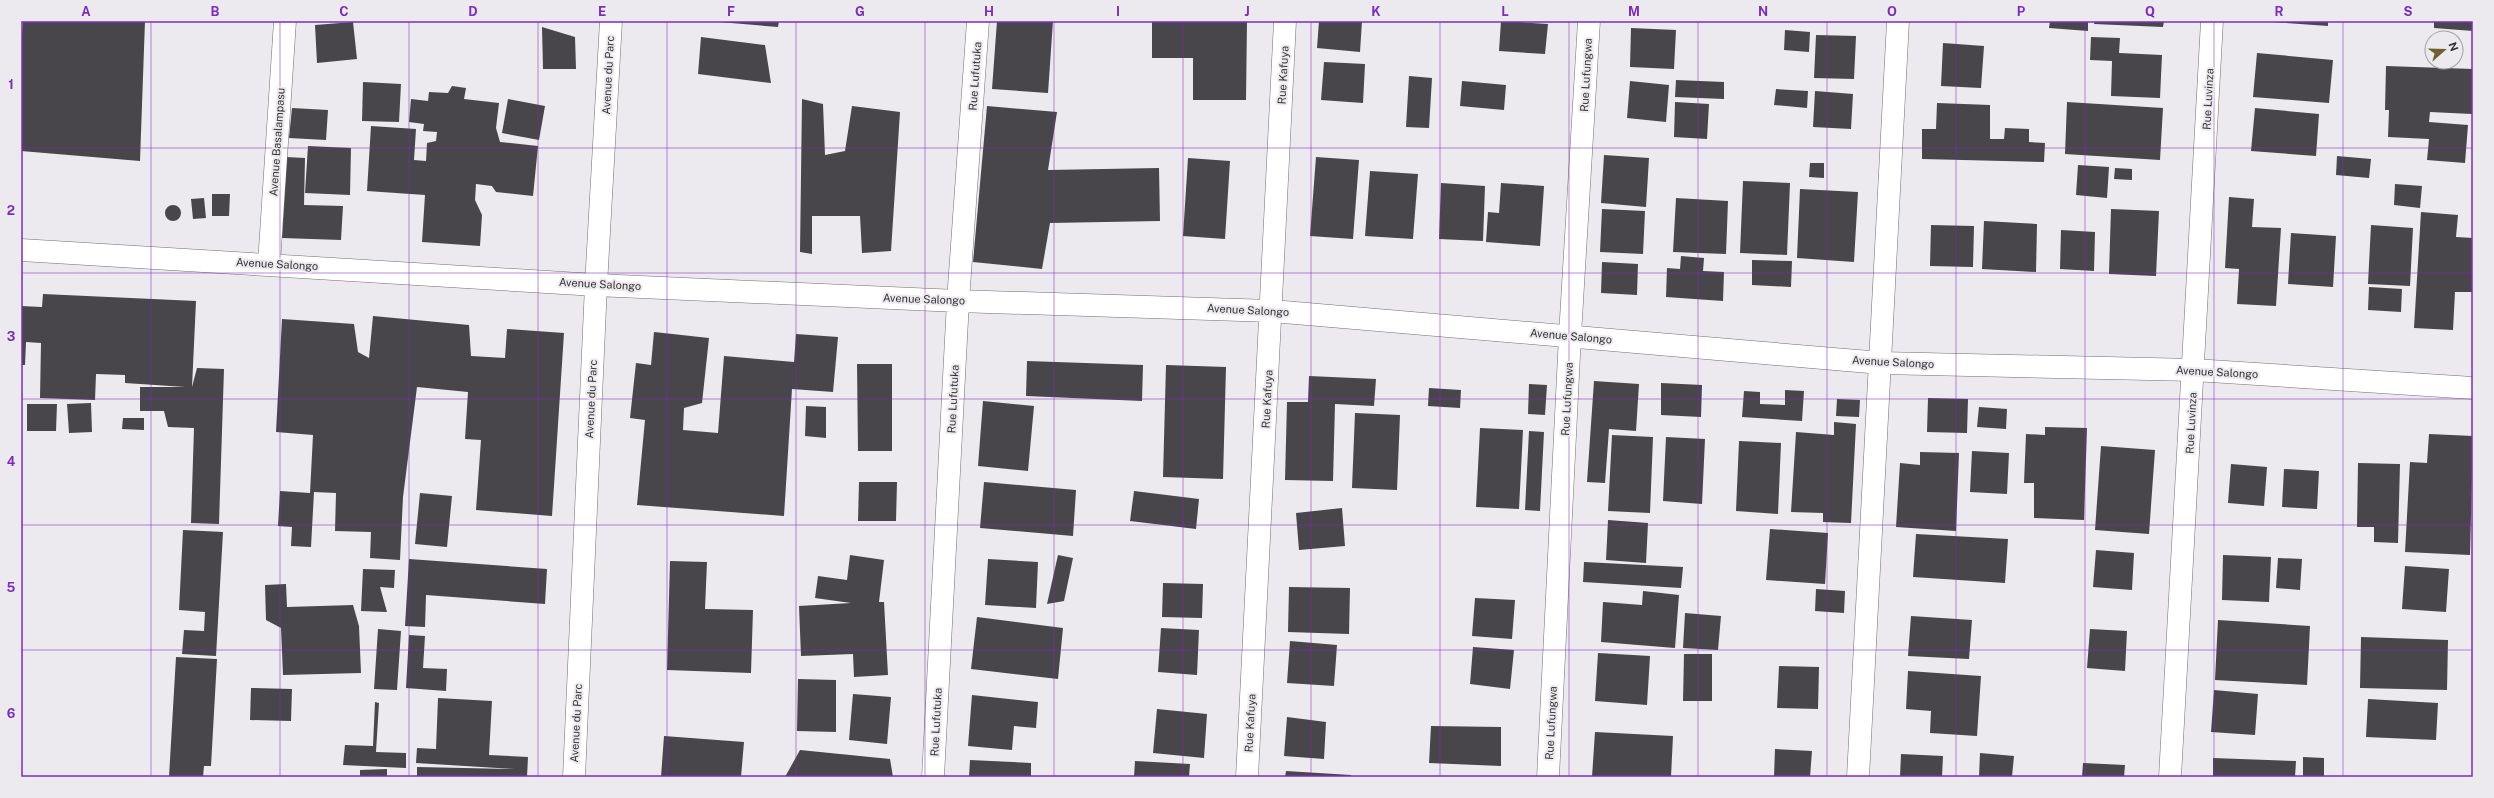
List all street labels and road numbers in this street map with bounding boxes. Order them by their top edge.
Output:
street label: Avenue du Parc [600,35,616,115]
street label: Rue Lufungwa [1578,38,1594,112]
street label: Rue Lufutuka [967,41,983,111]
street label: Rue Kafuya [1275,45,1291,105]
street label: Rue Luvinza [2200,68,2216,130]
street label: Avenue Basalampasu [267,87,287,197]
street label: Avenue Salongo [236,256,318,272]
street label: Avenue Salongo [559,276,641,292]
street label: Avenue Salongo [883,292,965,306]
street label: Avenue Salongo [1207,302,1289,318]
street label: Avenue Salongo [1529,326,1613,346]
street label: Avenue Salongo [1852,354,1934,370]
street label: Avenue du Parc [583,359,599,439]
street label: Rue Lufungwa [1559,362,1575,436]
street label: Rue Lufutuka [945,364,961,434]
street label: Avenue Salongo [2176,364,2258,380]
street label: Rue Kafuya [1259,369,1275,429]
street label: Rue Luvinza [2183,392,2199,454]
street label: Avenue du Parc [568,683,584,763]
street label: Rue Lufungwa [1543,686,1559,760]
street label: Rue Lufutuka [928,687,944,757]
street label: Rue Kafuya [1242,693,1258,753]

